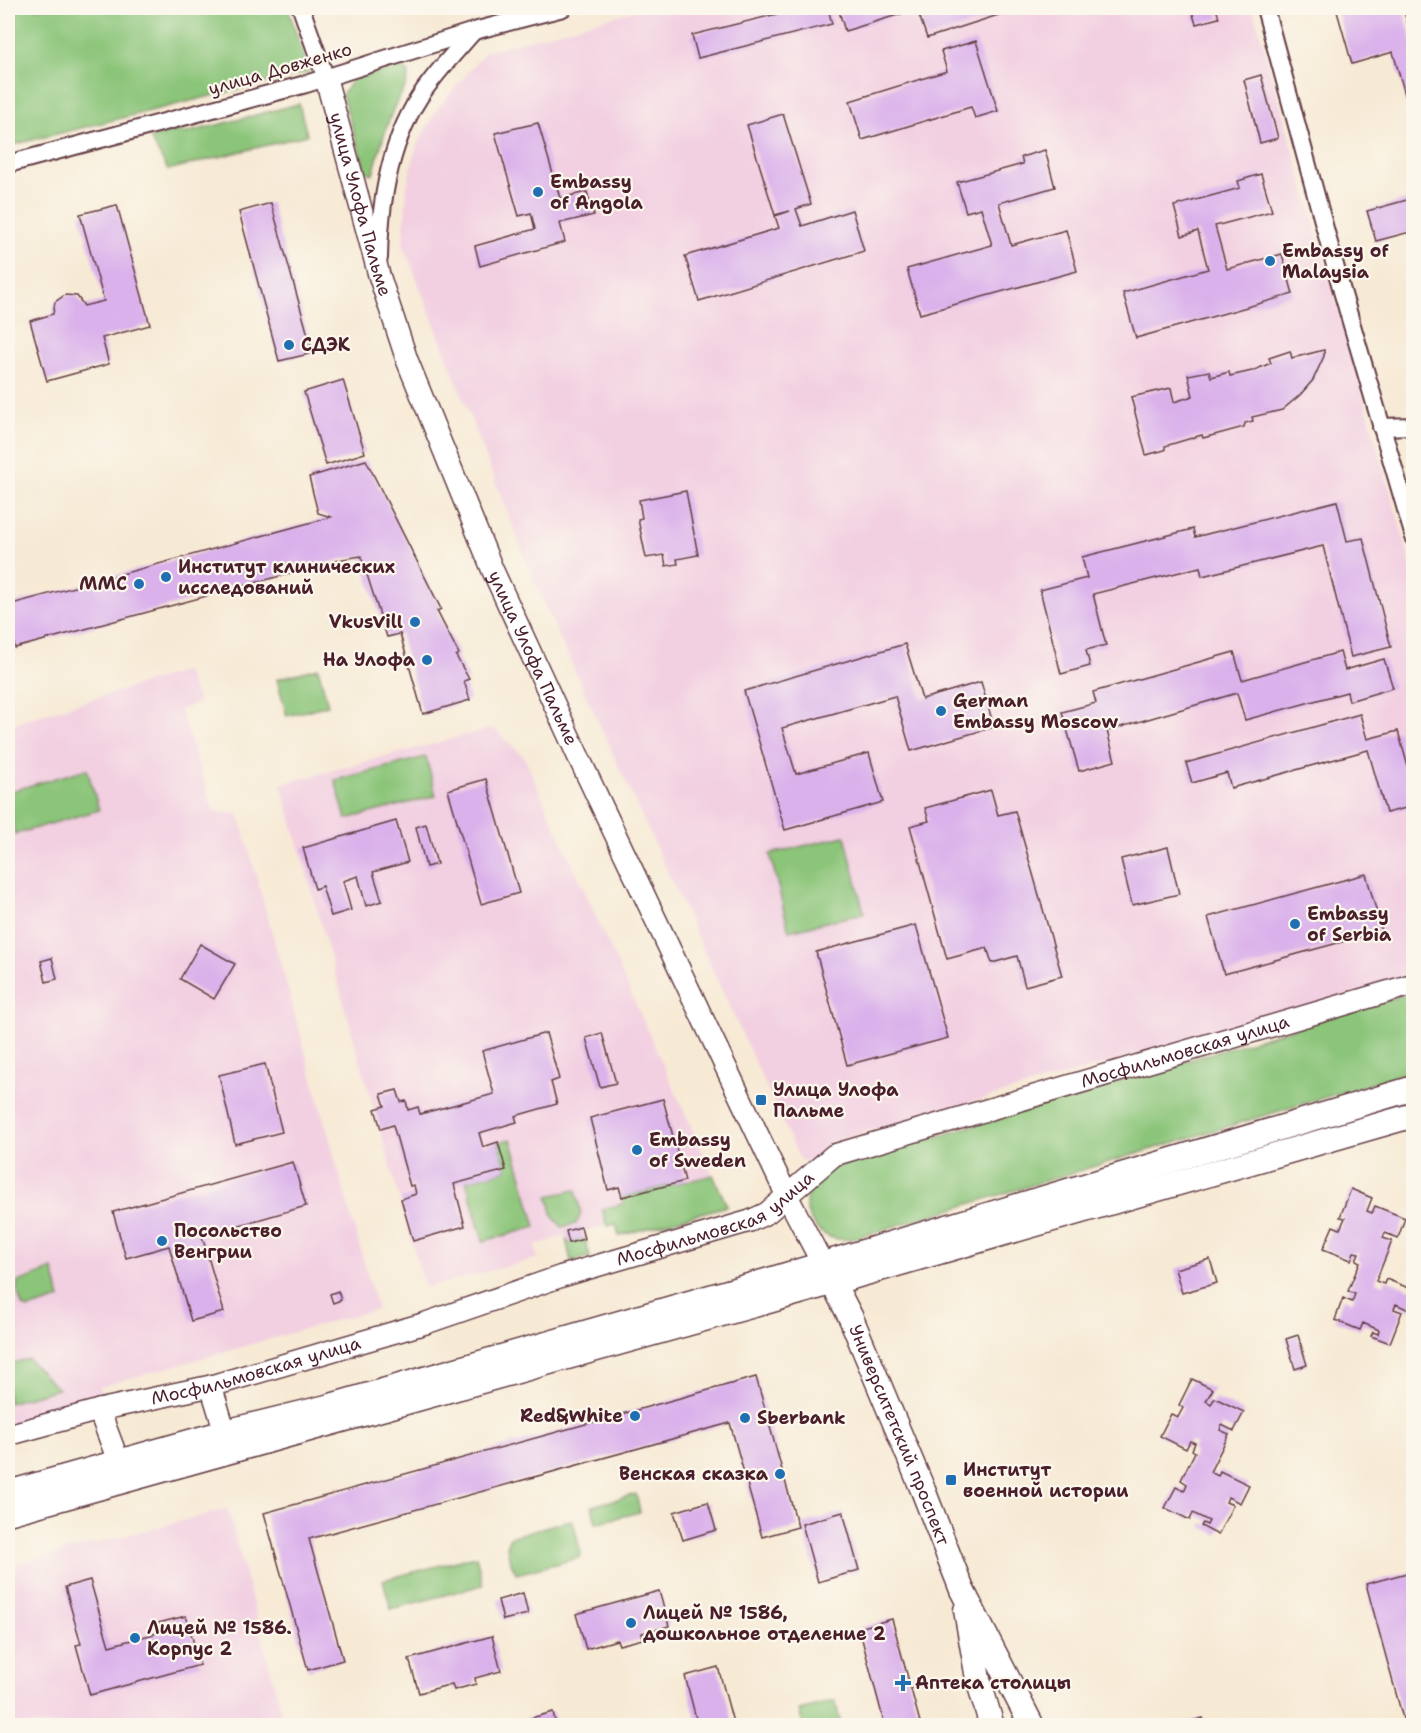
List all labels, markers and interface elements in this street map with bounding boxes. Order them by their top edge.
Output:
street label: улица Довженко [205,37,355,101]
street label: улица Улофа Пальме [324,110,397,299]
place label: Embassy of Angola [550,170,643,215]
marker: Embassy of Angola [531,185,545,199]
place label: Embassy of Malaysia [1282,239,1390,284]
marker: Embassy of Malaysia [1263,254,1277,268]
place label: СДЭК [301,333,351,357]
marker: СДЭК [282,338,296,352]
place label: Институт клинических исследований [178,555,395,600]
street label: улица Улофа Пальме [482,567,583,749]
marker: Институт клинических исследований [159,570,173,584]
place label: ММС [79,572,127,596]
marker: ММС [132,577,146,591]
place label: VkusVill [329,610,403,634]
marker: VkusVill [408,615,422,629]
place label: На Улофа [323,648,416,672]
marker: На Улофа [420,653,434,667]
place label: German Embassy Moscow [953,689,1119,734]
marker: German Embassy Moscow [934,704,948,718]
place label: Embassy of Serbia [1307,902,1392,947]
marker: Embassy of Serbia [1288,917,1302,931]
street label: Мосфильмовская улица [1078,1009,1292,1094]
place label: Улица Улофа Пальме [773,1078,899,1123]
marker: Улица Улофа Пальме [754,1093,768,1107]
place label: Embassy of Sweden [649,1128,746,1173]
marker: Embassy of Sweden [630,1143,644,1157]
street label: Мосфильмовская улица [613,1166,819,1272]
place label: Посольство Венгрии [174,1219,282,1264]
marker: Посольство Венгрии [155,1234,169,1248]
street label: Университетский проспект [843,1321,956,1550]
street label: Мосфильмовская улица [149,1331,363,1411]
place label: Red&White [520,1404,623,1428]
place label: Sberbank [757,1406,846,1430]
marker: Red&White [628,1409,642,1423]
marker: Sberbank [738,1411,752,1425]
place label: Институт военной истории [963,1458,1129,1503]
place label: Венская сказка [619,1462,769,1486]
marker: Венская сказка [773,1467,787,1481]
marker: Институт военной истории [944,1473,958,1487]
place label: Лицей № 1586, дошкольное отделение 2 [643,1601,886,1646]
place label: Лицей № 1586. Корпус 2 [147,1616,292,1661]
marker: Лицей № 1586, дошкольное отделение 2 [624,1616,638,1630]
marker: Лицей № 1586. Корпус 2 [128,1631,142,1645]
place label: Аптека столицы [915,1671,1071,1695]
marker: Аптека столицы [896,1676,910,1690]

